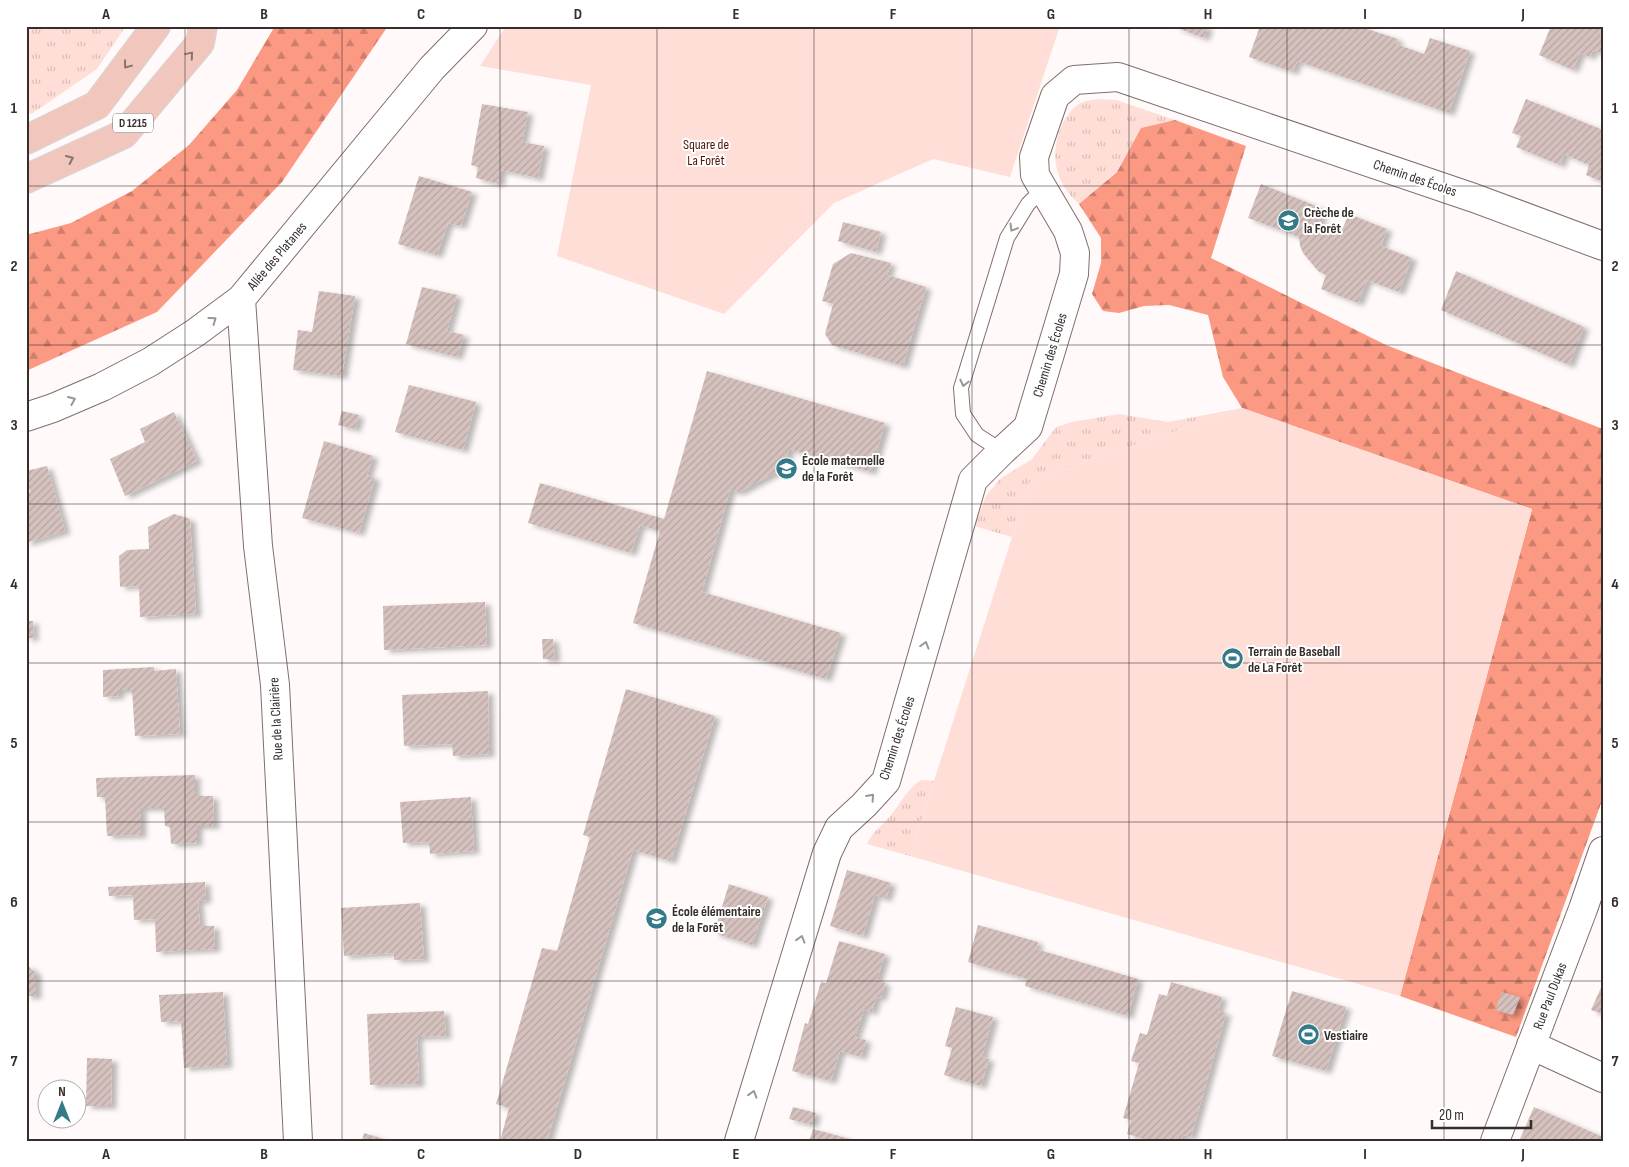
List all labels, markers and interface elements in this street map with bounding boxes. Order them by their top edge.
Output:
text: A [101,5,110,24]
text: B [260,5,268,24]
text: C [417,5,425,24]
text: D [574,5,582,24]
text: E [733,5,740,24]
text: F [890,5,897,24]
text: G [1047,5,1055,24]
text: H [1204,5,1212,24]
text: I [1363,5,1367,24]
text: J [1520,5,1525,24]
one-way arrow [185,51,194,60]
one-way arrow [124,59,133,69]
text: 1 [11,99,18,118]
text: 1 [1612,99,1619,118]
road number: D 1215 [113,114,153,132]
park label: Square de La Forêt [683,136,729,169]
one-way arrow [65,155,74,165]
street label: Chemin des Écoles [1371,156,1459,200]
place label: Crèche de la Forêt [1304,204,1354,237]
school or university icon: Crèche de la Forêt [1276,208,1300,232]
street label: Allée des Platanes [243,218,310,294]
one-way arrow [1009,223,1019,232]
text: 2 [10,257,18,276]
text: 2 [1611,257,1619,276]
street label: Chemin des Écoles [1029,311,1071,399]
one-way arrow [207,317,216,325]
one-way arrow [959,378,970,387]
one-way arrow [67,395,76,406]
text: 3 [10,416,18,435]
text: 3 [1611,416,1619,435]
place label: École maternelle de la Forêt [802,452,885,485]
school or university icon: École maternelle de la Forêt [774,456,798,480]
text: 4 [10,575,18,594]
text: 4 [1611,575,1619,594]
one-way arrow [920,642,930,650]
place label: Terrain de Baseball de La Forêt [1248,643,1340,676]
sports icon: Terrain de Baseball de La Forêt [1220,647,1244,671]
street label: Rue de la Clairière [265,677,287,761]
street label: Chemin des Écoles [875,694,919,782]
text: 5 [10,734,18,753]
text: 5 [1611,734,1619,753]
one-way arrow [866,793,875,802]
text: 6 [10,893,18,912]
text: 6 [1611,893,1619,912]
place label: École élémentaire de la Forêt [672,903,761,936]
school or university icon: École élémentaire de la Forêt [644,907,668,931]
one-way arrow [795,935,805,943]
street label: Rue Paul Dukas [1529,960,1571,1032]
sports icon: Vestiaire [1296,1023,1320,1047]
place label: Vestiaire [1324,1027,1368,1044]
text: 7 [11,1052,18,1071]
text: 7 [1612,1052,1619,1071]
north arrow [38,1080,88,1130]
text: N [58,1083,66,1100]
one-way arrow [747,1091,757,1099]
scale bar [1432,1097,1530,1129]
text: 20 m [1439,1106,1464,1125]
text: A [101,1145,110,1164]
text: B [260,1145,268,1164]
text: C [417,1145,425,1164]
text: D [574,1145,582,1164]
text: E [733,1145,740,1164]
text: F [890,1145,897,1164]
text: G [1047,1145,1055,1164]
text: H [1204,1145,1212,1164]
text: I [1363,1145,1367,1164]
text: J [1520,1145,1525,1164]

